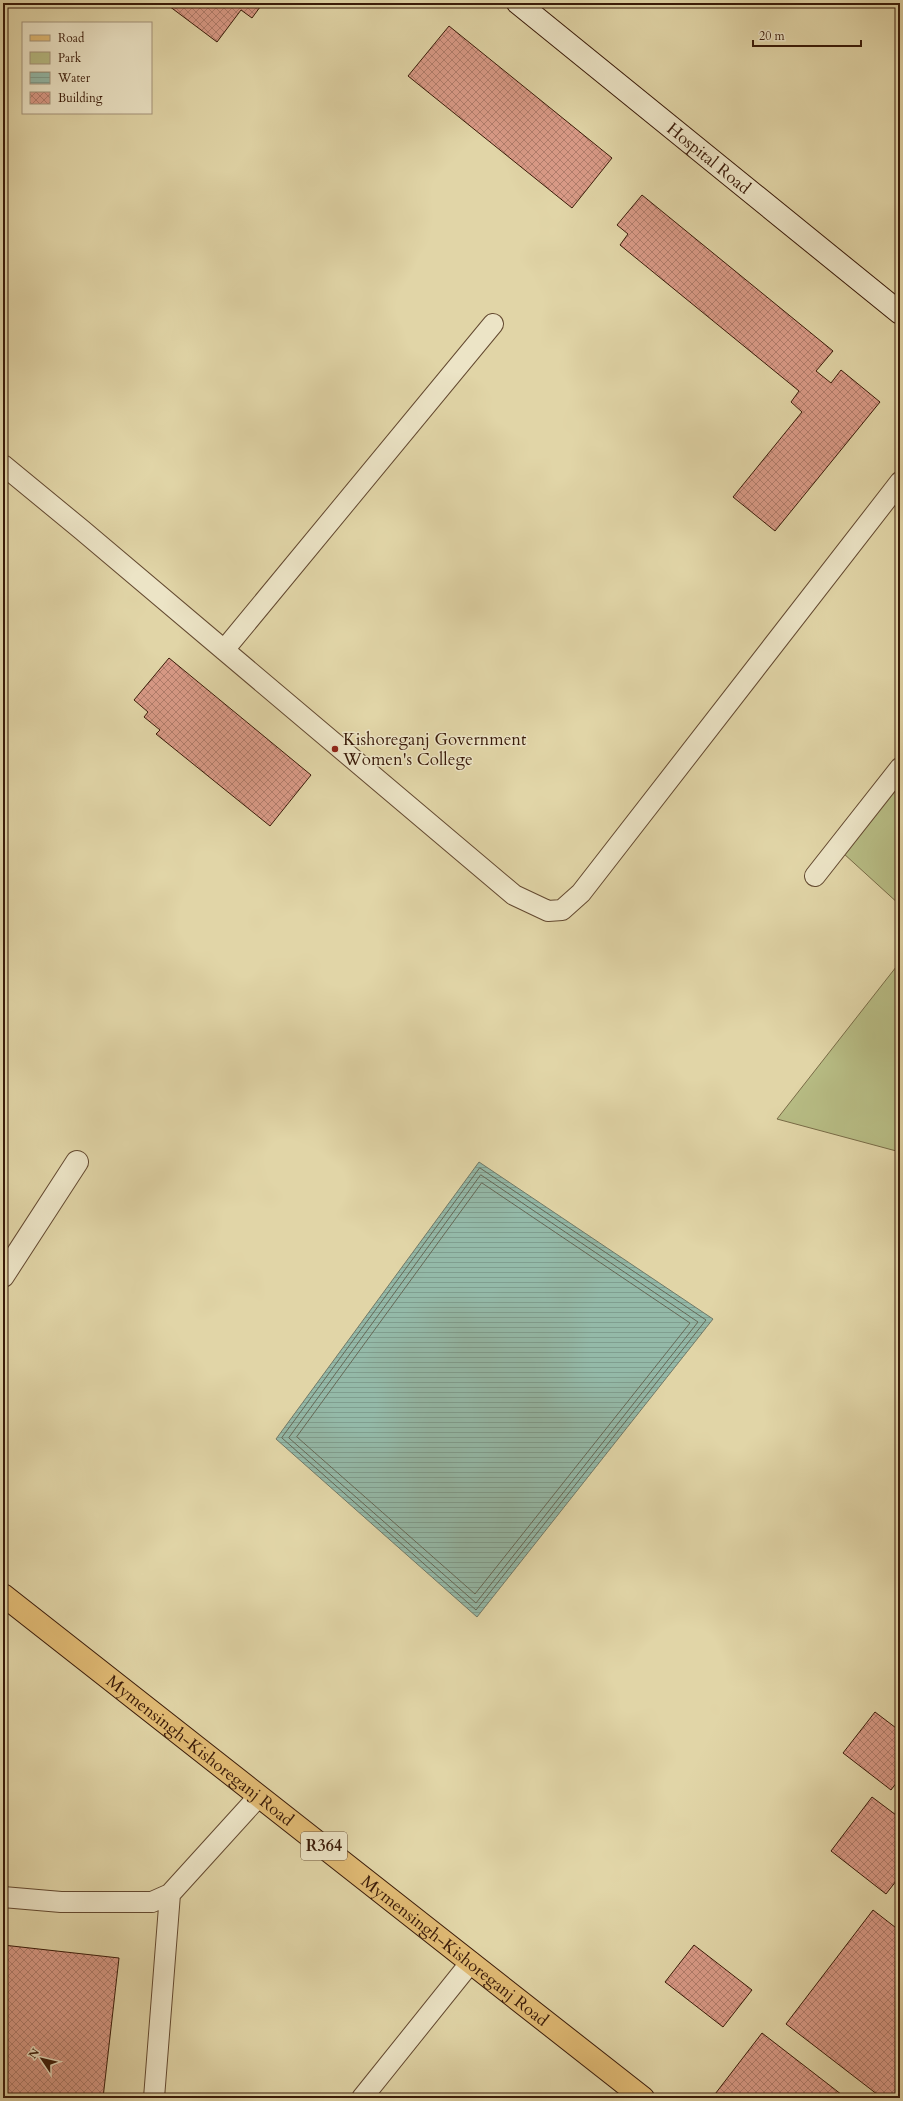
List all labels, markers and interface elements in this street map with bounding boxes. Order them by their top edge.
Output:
legend [22,22,152,114]
scale bar [753,22,861,48]
text: 20 m [759,28,786,44]
text: Road [58,30,85,46]
text: Park [58,50,82,66]
text: Water [57,70,91,86]
text: Building [58,90,103,106]
street label: Hospital Road [662,117,756,199]
place label: Kishoreganj Government Women's College [342,728,527,771]
marker: Kishoreganj Government Women's College [330,744,340,754]
street label: Mymensingh-Kishoreganj Road [102,1669,299,1831]
road number: R364 [301,1832,347,1860]
street label: Mymensingh-Kishoreganj Road [357,1869,554,2031]
north arrow [22,2039,62,2079]
text: N [25,2045,43,2062]

